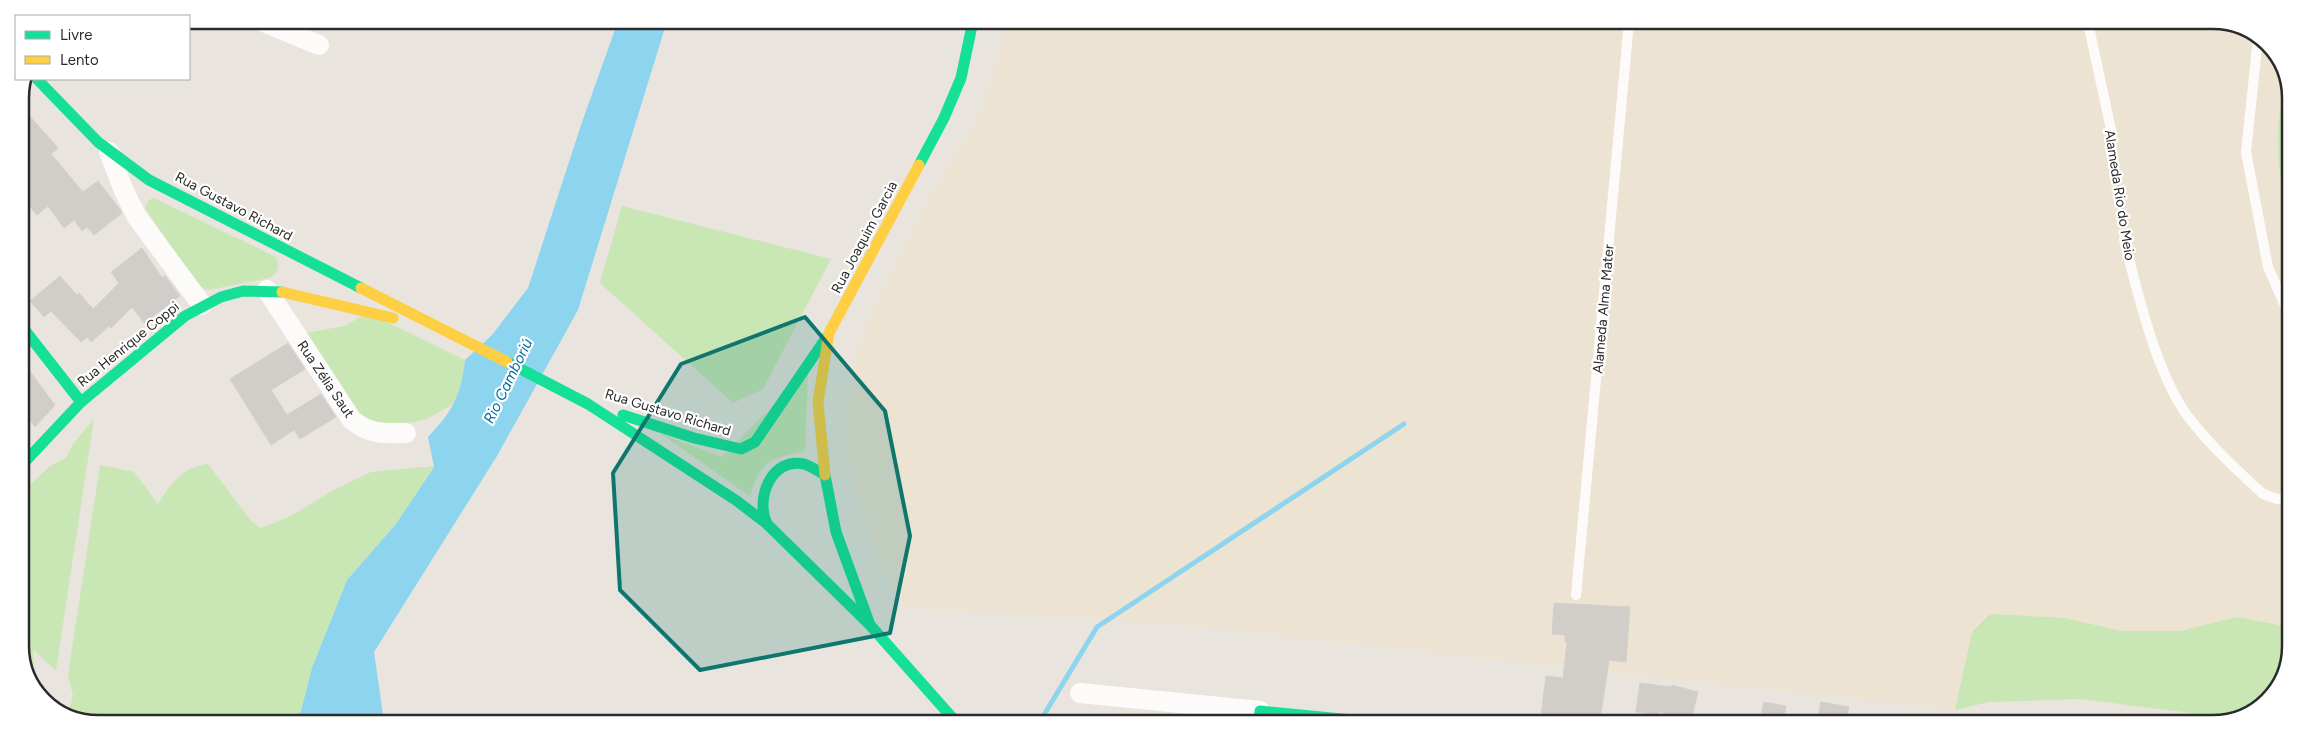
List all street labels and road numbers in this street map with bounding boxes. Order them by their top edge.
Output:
street label: Alameda Rio do Meio [2101,128,2138,262]
street label: Rua Gustavo Richard [172,168,295,245]
street label: Rua Joaquim Garcia [828,178,901,296]
street label: Alameda Alma Mater [1589,243,1618,374]
street label: Rua Henrique Coppi [74,298,183,391]
street label: Rua Zélia Saut [293,337,358,421]
street label: Rua Gustavo Richard [603,385,733,440]

